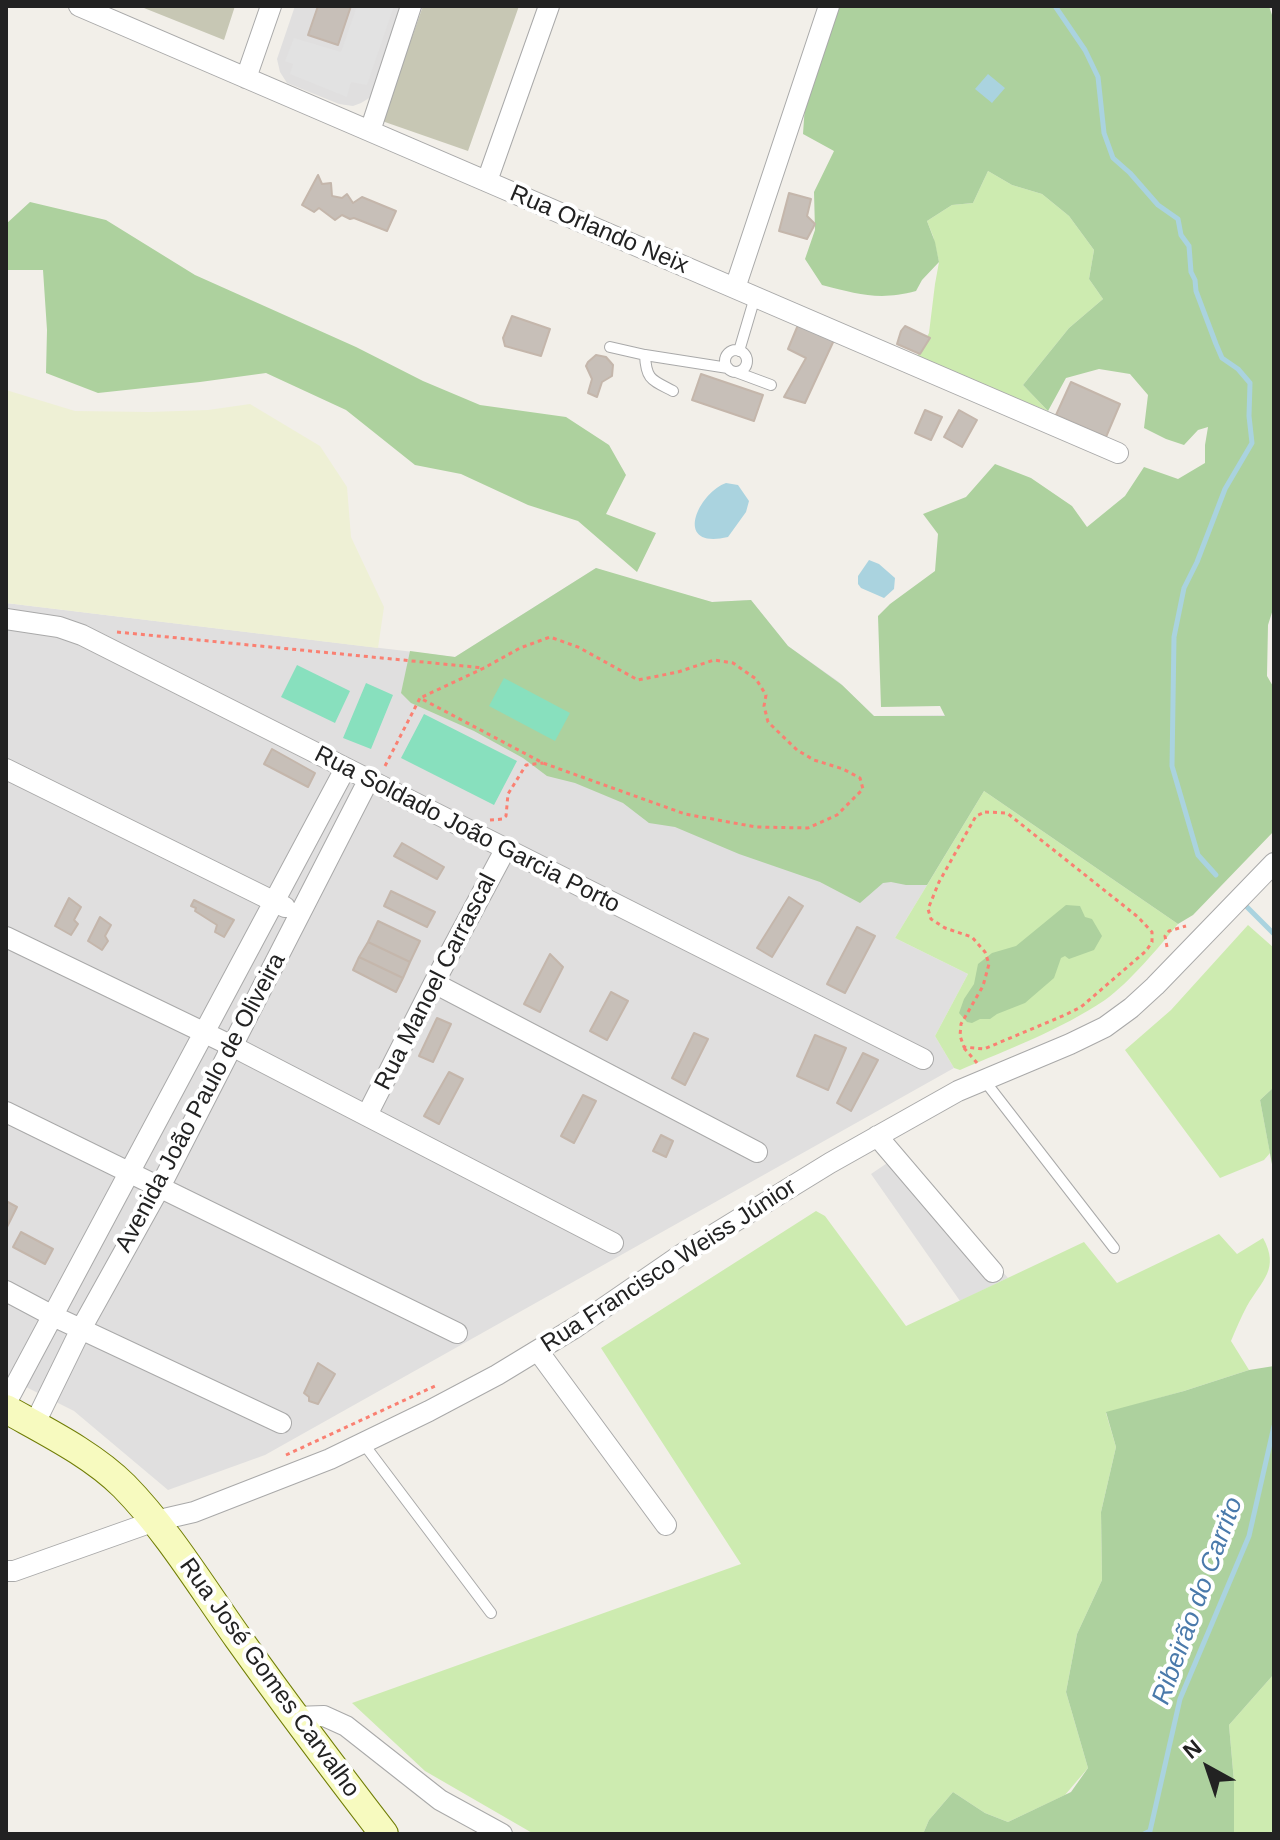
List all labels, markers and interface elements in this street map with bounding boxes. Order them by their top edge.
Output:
street label: Rua Orlando Neix [506,179,692,281]
street label: Rua Soldado João Garcia Porto [309,740,625,920]
street label: Rua Manoel Carrascal [369,869,503,1095]
street label: Avenida João Paulo de Oliveira [110,949,292,1257]
street label: Rua Francisco Weiss Júnior [536,1173,802,1359]
water label: Ribeirão do Carrito [1146,1493,1250,1709]
street label: Rua José Gomes Carvalho [173,1553,365,1803]
north arrow [1168,1728,1248,1808]
text: N [1178,1735,1206,1764]

